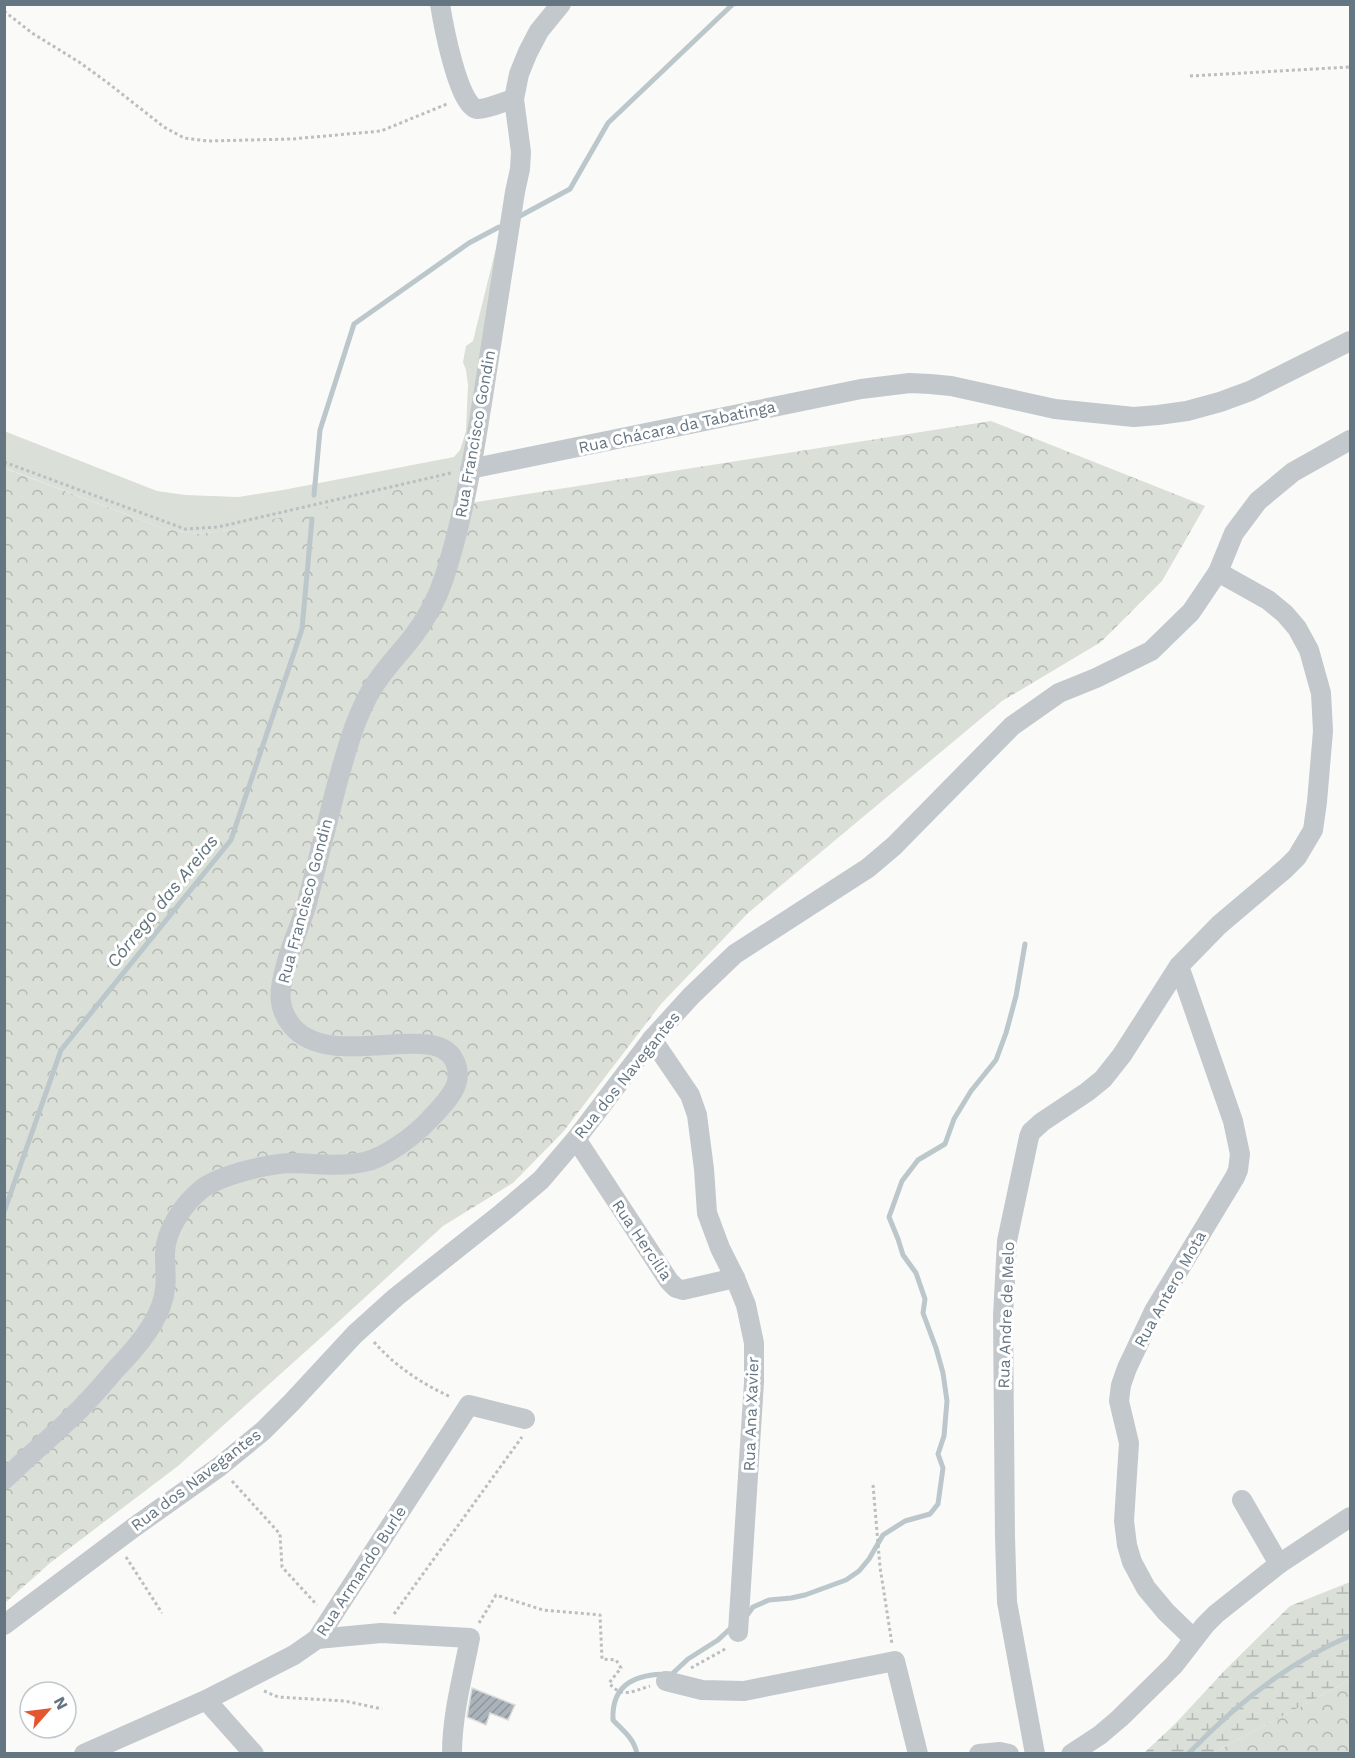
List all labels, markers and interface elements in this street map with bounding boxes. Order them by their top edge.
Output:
street label: Rua Francisco Gondin [451,349,499,519]
street label: Rua Chácara da Tabatinga [577,397,777,457]
street label: Rua Francisco Gondin [274,817,336,985]
water label: Córrego das Areias [102,830,222,972]
street label: Rua dos Navegantes [570,1008,684,1142]
street label: Rua Hercília [608,1196,676,1284]
street label: Rua Antero Mota [1130,1227,1210,1351]
street label: Rua Andre de Melo [994,1241,1018,1389]
street label: Rua Ana Xavier [740,1356,763,1472]
street label: Rua dos Navegantes [127,1425,265,1535]
street label: Rua Armando Burle [312,1502,410,1640]
north arrow [18,1680,78,1740]
text: N [50,1693,72,1713]

